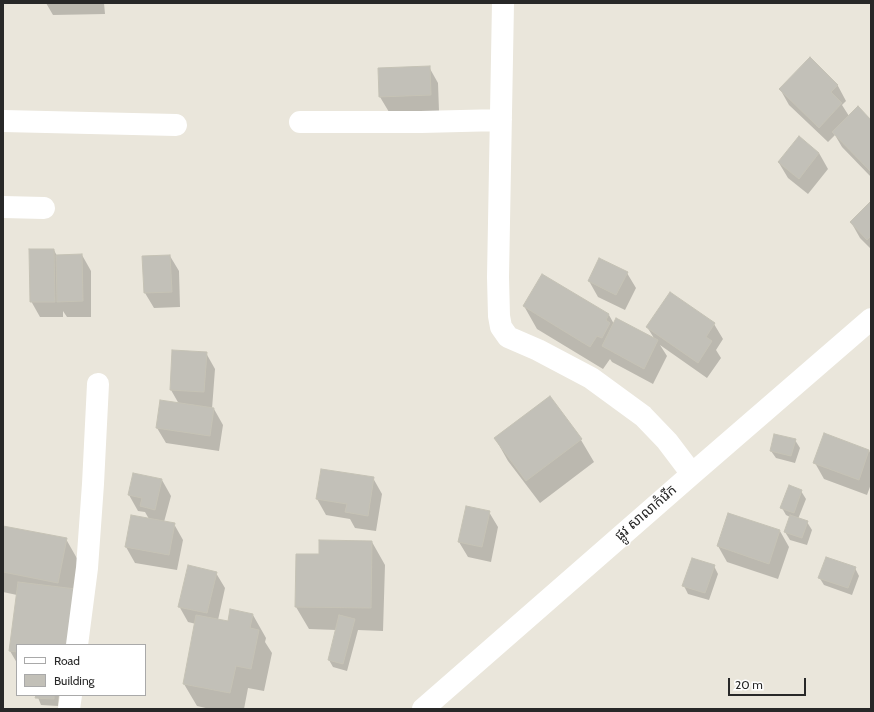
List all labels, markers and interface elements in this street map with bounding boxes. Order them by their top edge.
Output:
street label: ផ្លូវ សាលាកំរើក [612,482,680,544]
legend [16,644,146,696]
text: Road [54,653,80,668]
scale bar [730,670,808,696]
text: Building [54,673,95,688]
text: 20 m [735,677,763,692]

